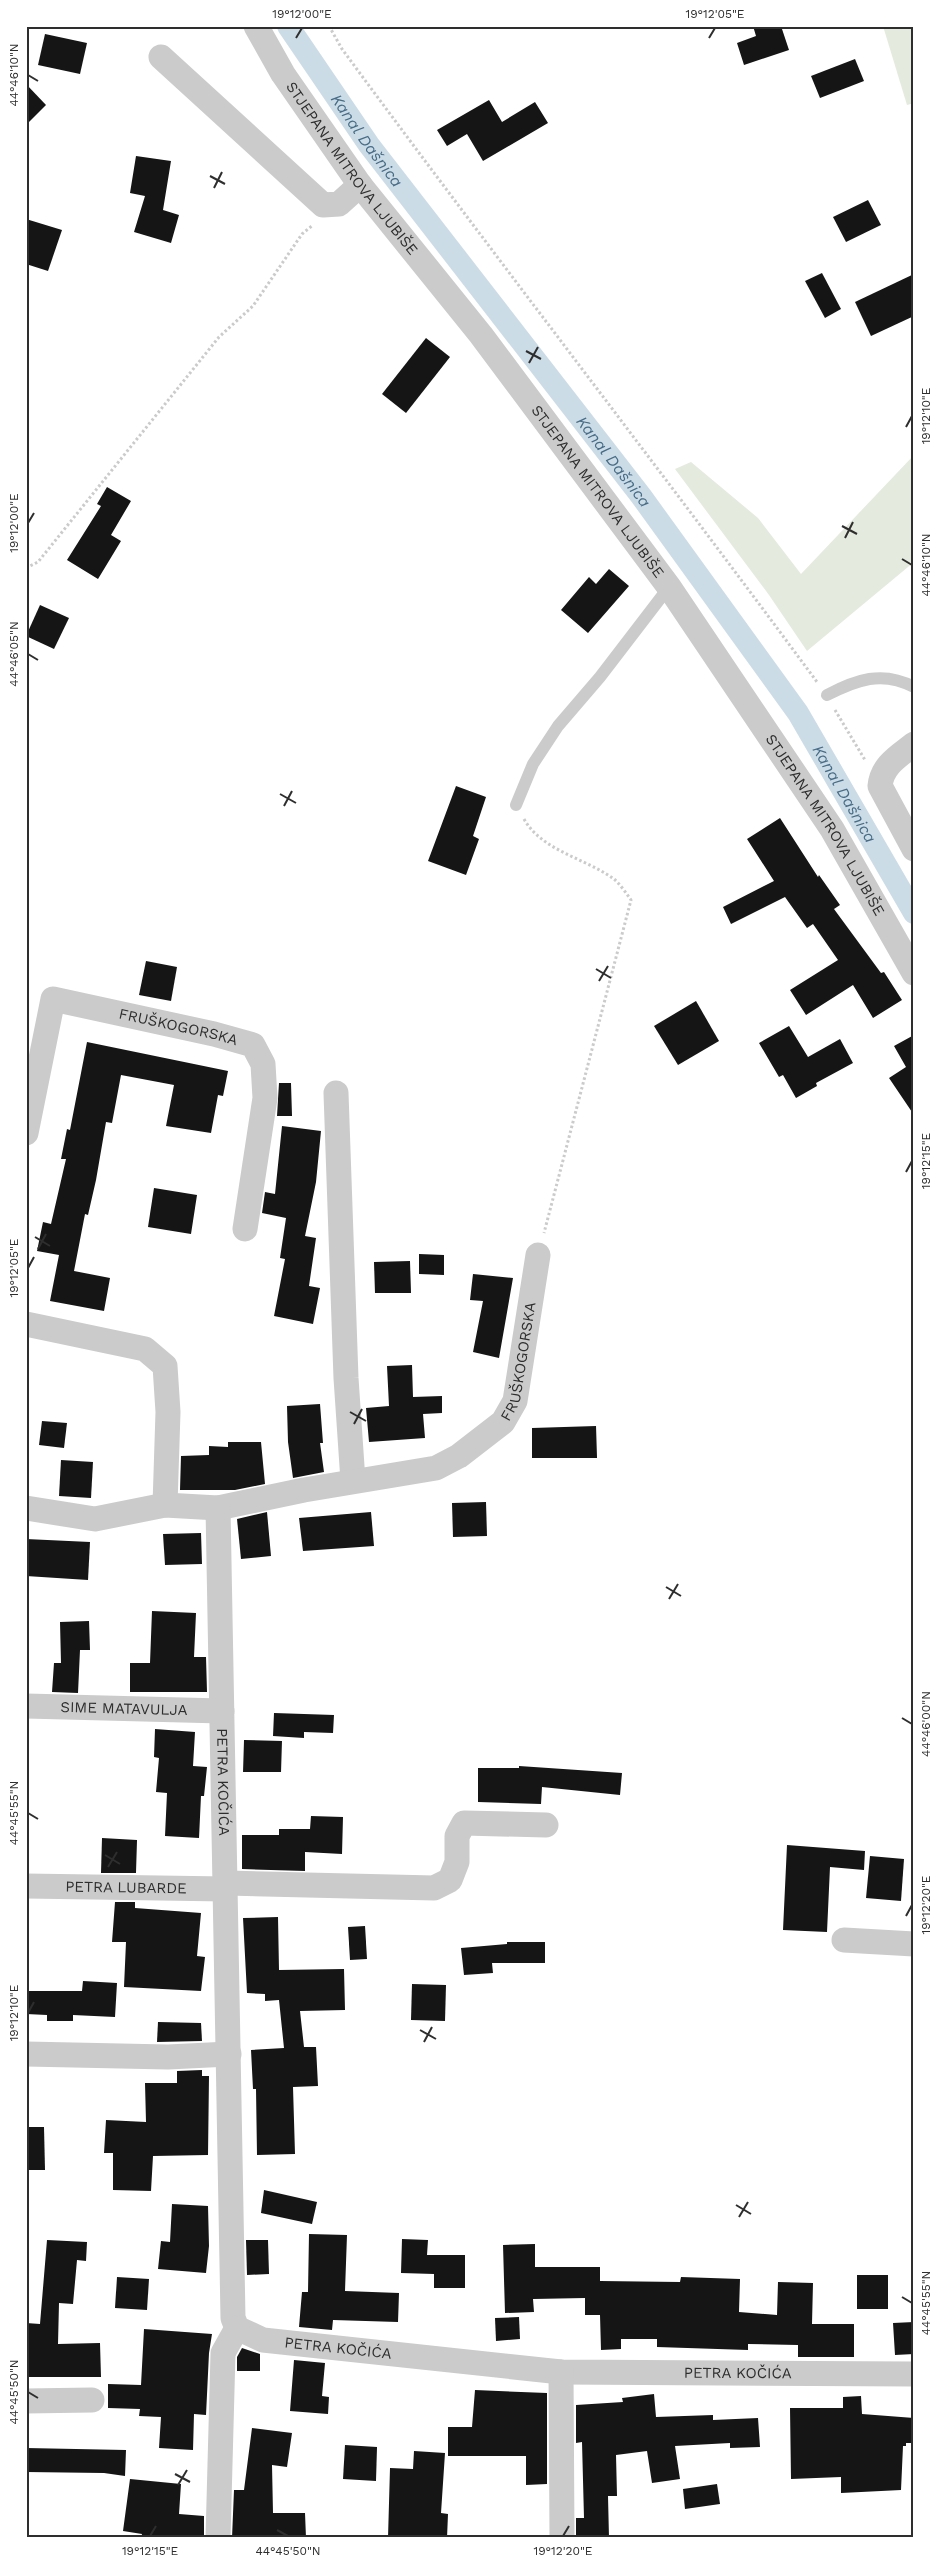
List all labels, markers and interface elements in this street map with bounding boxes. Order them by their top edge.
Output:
text: 19°12'00"E [272,7,332,21]
text: 19°12'05"E [685,7,745,21]
text: 44°46'10"N [7,43,21,107]
street label: STJEPANA MITROVA LJUBIŠE [282,78,422,259]
water label: Kanal Dašnica [327,90,407,190]
text: 19°12'10"E [919,387,933,444]
street label: STJEPANA MITROVA LJUBIŠE [527,402,668,581]
water label: Kanal Dašnica [573,412,655,511]
text: 19°12'00"E [7,493,21,553]
text: 44°46'10"N [919,533,933,597]
text: 44°46'05"N [7,621,21,687]
street label: STJEPANA MITROVA LJUBIŠE [762,731,888,919]
water label: Kanal Dašnica [809,741,881,846]
street label: FRUŠKOGORSKA [117,1005,240,1049]
text: 19°12'15"E [919,1133,933,1189]
text: 19°12'05"E [7,1238,21,1298]
street label: FRUŠKOGORSKA [497,1301,539,1424]
text: 44°46'00"N [919,1691,933,1757]
street label: SIME MATAVULJA [60,1698,188,1719]
street label: PETRA KOČIĆA [213,1728,234,1836]
text: 44°45'55"N [7,1781,21,1845]
text: 19°12'20"E [919,1875,933,1935]
street label: PETRA LUBARDE [65,1878,187,1897]
text: 19°12'10"E [7,1984,21,2041]
text: 44°45'55"N [919,2271,933,2335]
street label: PETRA KOČIĆA [283,2333,393,2363]
text: 44°45'50"N [7,2359,21,2425]
street label: PETRA KOČIĆA [684,2363,792,2382]
text: 19°12'15"E [122,2544,178,2558]
text: 44°45'50"N [255,2544,321,2558]
text: 19°12'20"E [533,2544,593,2558]

